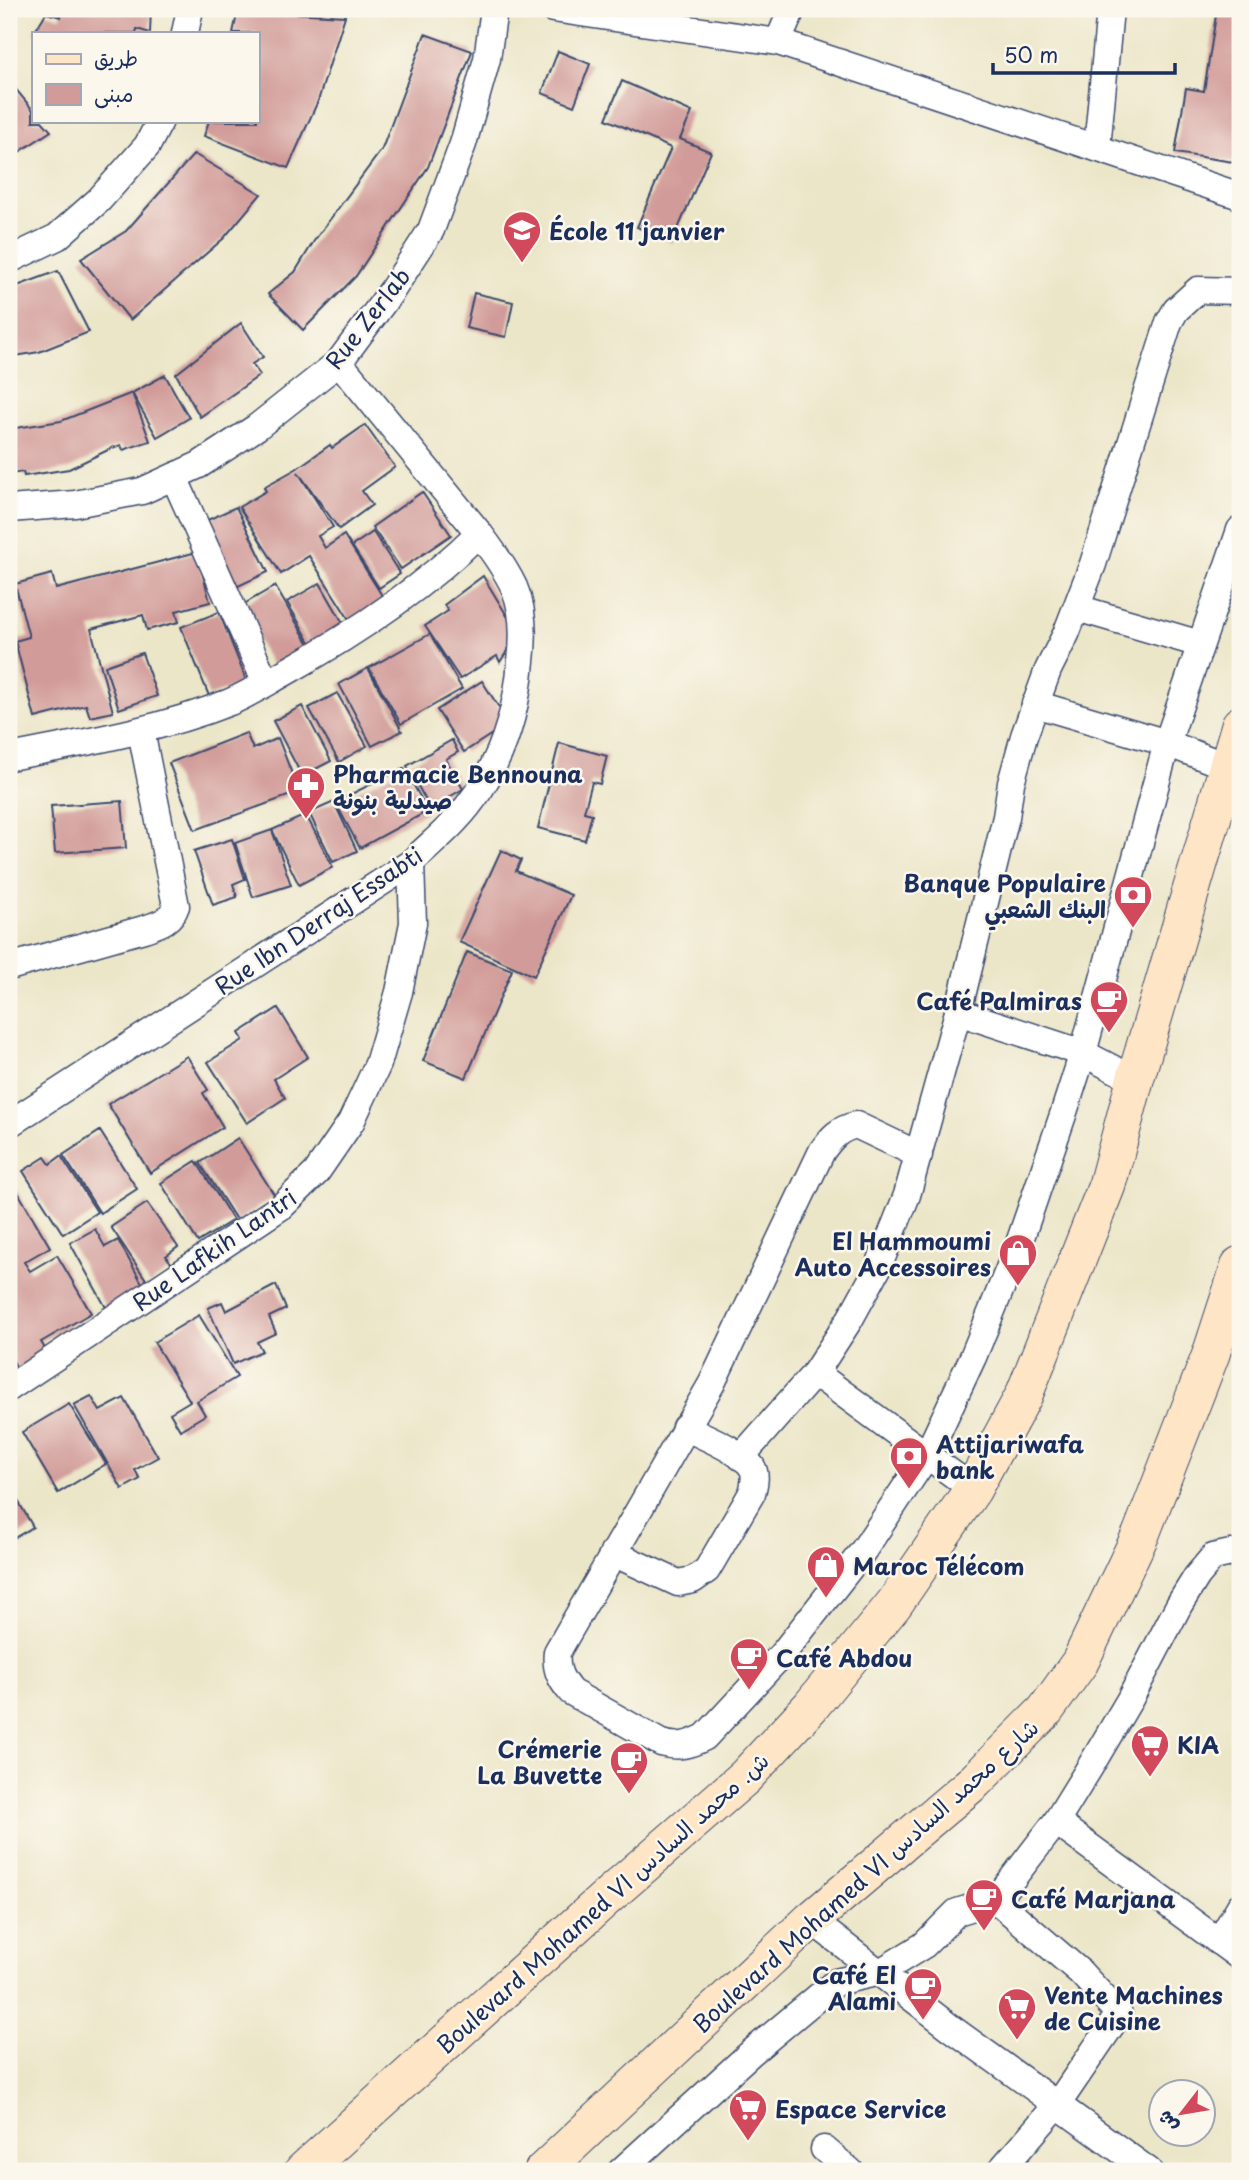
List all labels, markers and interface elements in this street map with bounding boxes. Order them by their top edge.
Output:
legend [32,32,259,122]
scale bar [993,32,1176,76]
text: 50 m [1004,38,1058,70]
text: طريق [94,41,138,73]
text: مبنى [94,77,133,109]
school or university icon: École 11 janvier [501,209,543,264]
place label: École 11 janvier [549,213,725,248]
street label: Rue ZerIab [316,260,418,376]
place label: Pharmacie Bennouna صيدلية بنونة [333,756,583,817]
pharmacy icon: Pharmacie Bennouna صيدلية بنونة [285,765,327,820]
street label: Rue Ibn Derraj Essabti [207,837,429,1003]
place label: Banque Populaire البنك الشعبي [903,865,1107,931]
bank icon: Banque Populaire البنك الشعبي [1112,874,1154,929]
cafe icon: Café Palmiras [1088,979,1130,1034]
place label: Café Palmiras [916,983,1082,1018]
street label: Rue Lafkih Lantri [125,1179,303,1319]
place label: El Hammoumi Auto Accessoires [795,1223,991,1284]
shop icon: El Hammoumi Auto Accessoires [997,1232,1039,1287]
place label: Attijariwafa bank [935,1426,1084,1487]
bank icon: Attijariwafa bank [888,1435,930,1490]
shop icon: Maroc Télécom [805,1544,847,1599]
place label: Maroc Télécom [853,1548,1025,1583]
cafe icon: Café Abdou [728,1636,770,1691]
place label: Café Abdou [776,1640,912,1675]
street label: Boulevard Mohamed VI شارع محمد السادس [684,1710,1046,2040]
supermarket icon: KIA [1129,1723,1171,1778]
place label: KIA [1177,1727,1219,1762]
place label: Crémerie La Buvette [477,1731,603,1792]
cafe icon: Crémerie La Buvette [608,1740,650,1795]
street label: Boulevard Mohamed VI ش. محمد السادس [428,1743,776,2061]
cafe icon: Café Marjana [963,1877,1005,1932]
place label: Café Marjana [1011,1881,1176,1916]
place label: Café El Alami [812,1957,896,2018]
cafe icon: Café El Alami [902,1966,944,2021]
place label: Vente Machines de Cuisine [1044,1977,1223,2038]
supermarket icon: Vente Machines de Cuisine [996,1986,1038,2041]
north arrow [1148,2078,1218,2148]
supermarket icon: Espace Service [727,2087,769,2142]
place label: Espace Service [775,2091,947,2126]
text: ش [1149,2106,1184,2138]

